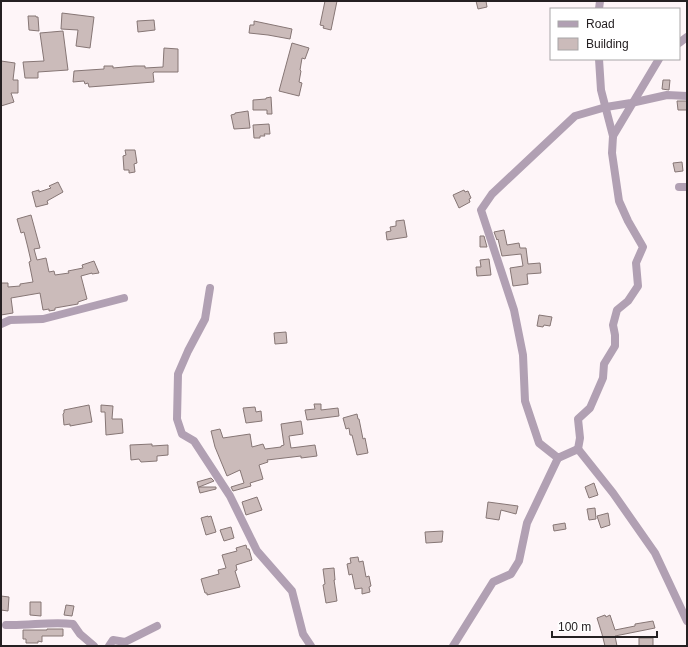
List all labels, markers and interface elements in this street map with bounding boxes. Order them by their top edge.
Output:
legend [550,8,680,60]
text: Road [586,17,615,31]
text: Building [586,37,629,51]
scale bar [552,613,657,639]
text: 100 m [558,620,591,634]

